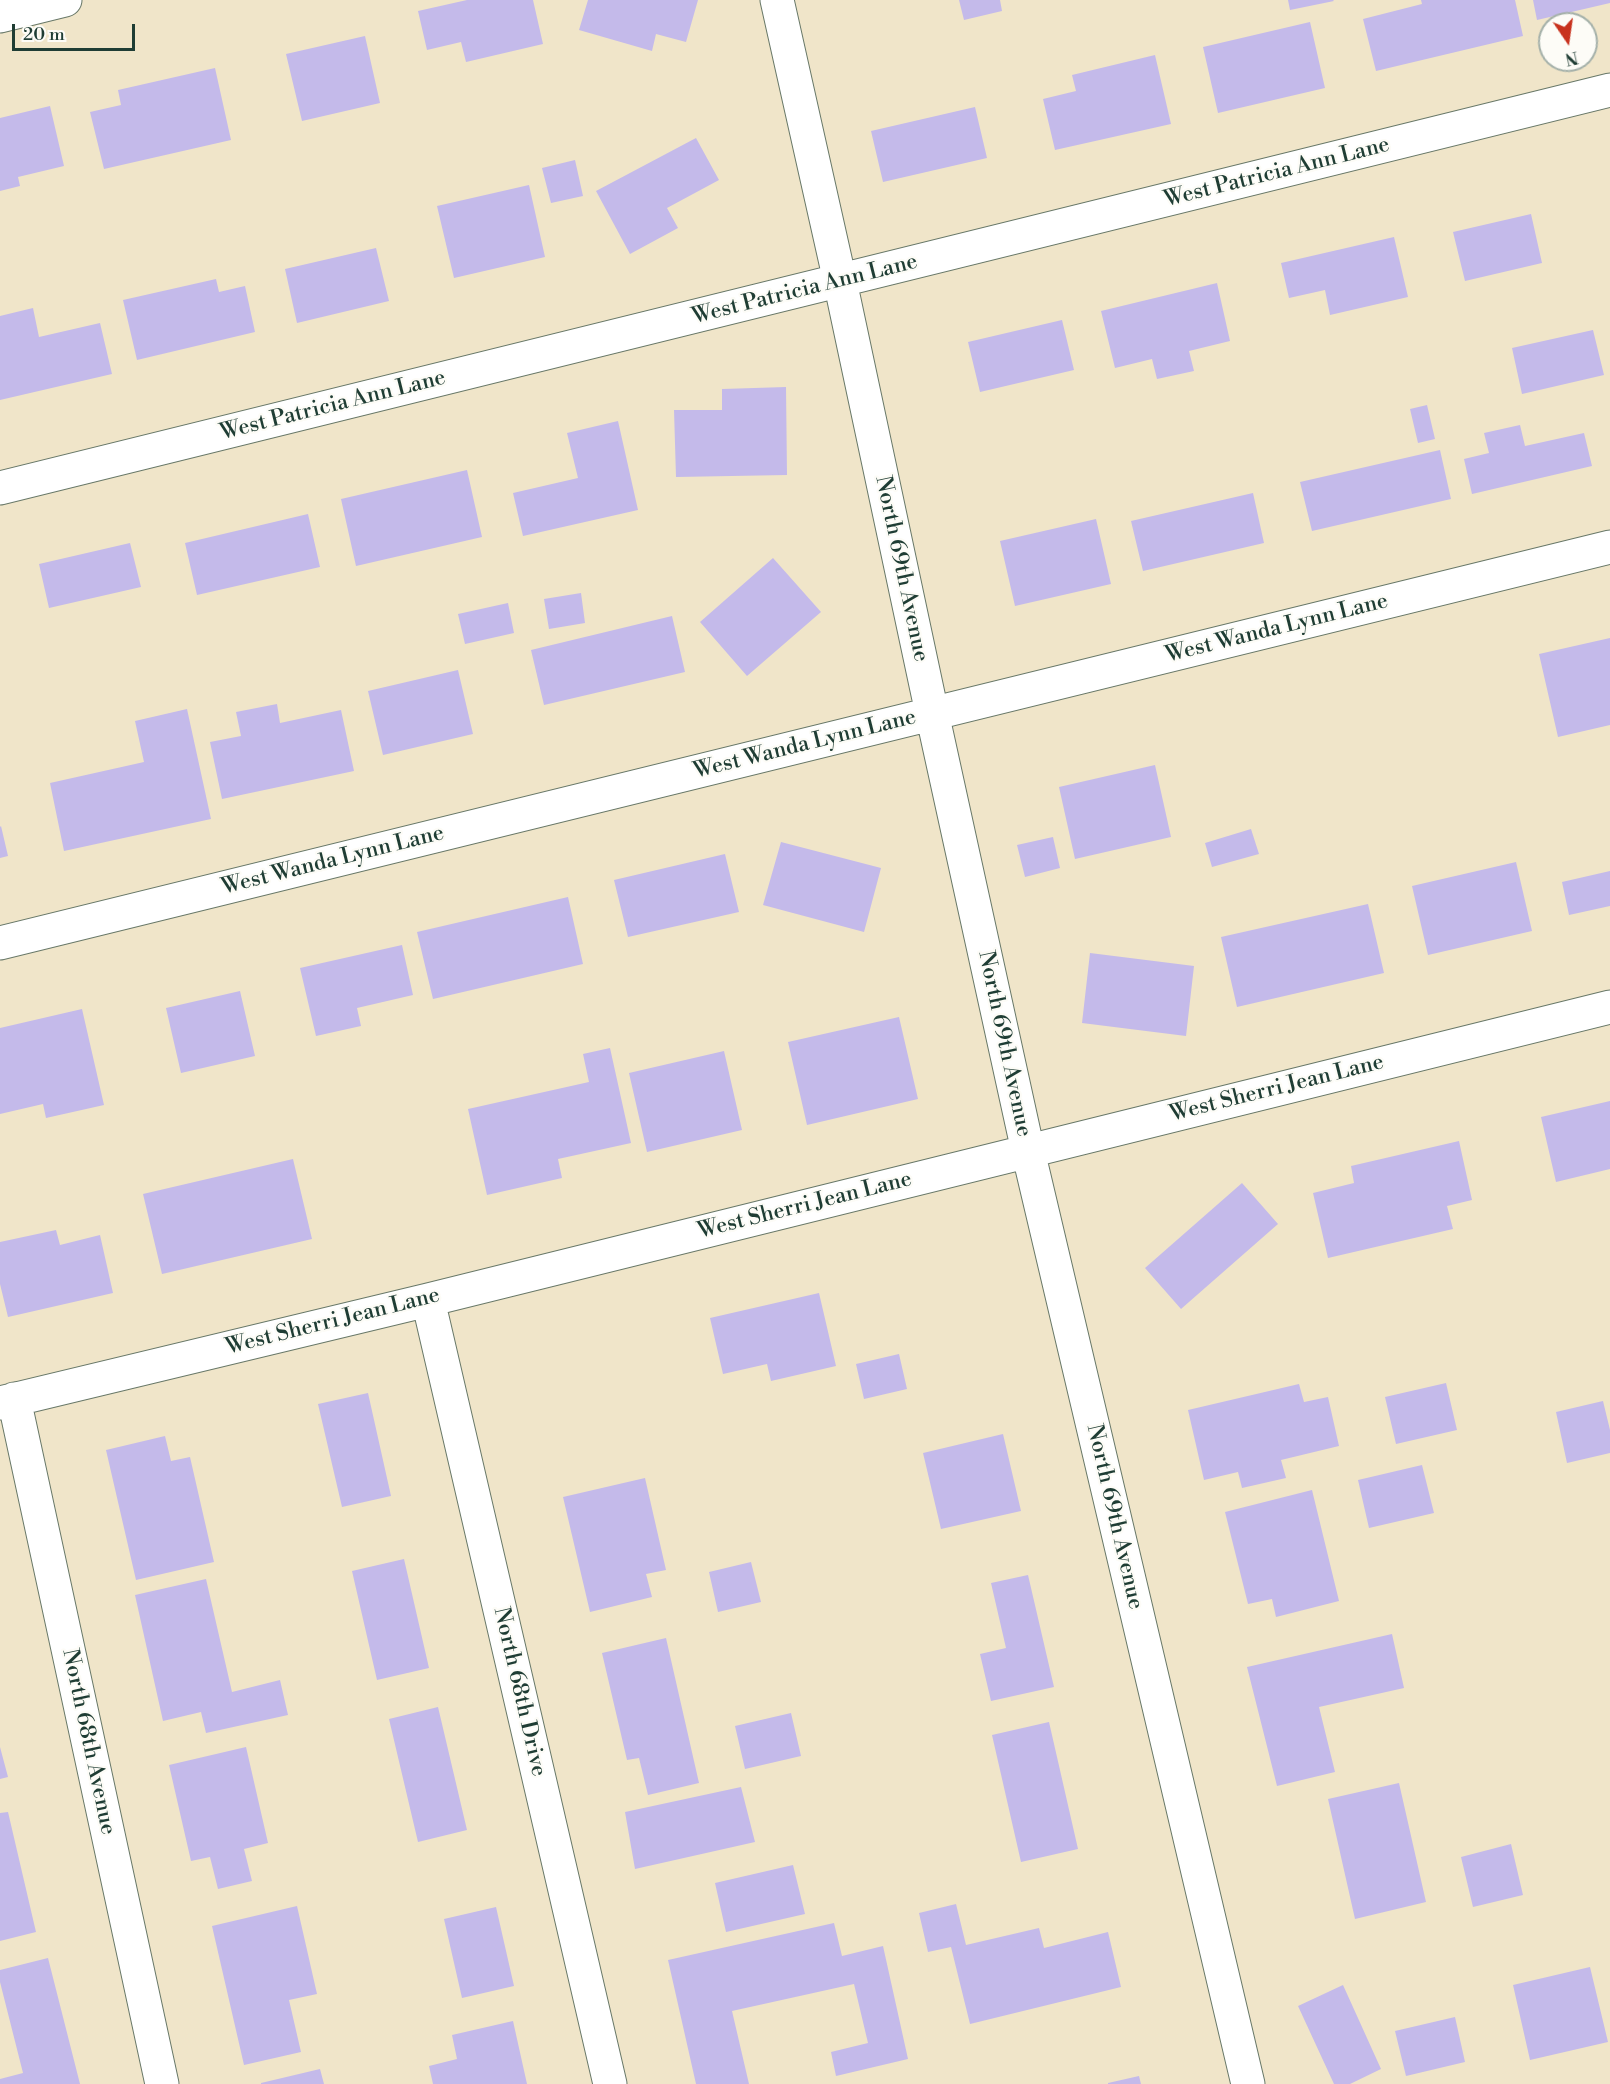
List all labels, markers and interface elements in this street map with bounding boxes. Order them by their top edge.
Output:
scale bar [15,12,138,50]
north arrow [1538,12,1598,72]
text: 20 m [23,23,65,46]
text: N [1563,46,1580,69]
street label: West Patricia Ann Lane [1161,132,1393,214]
street label: West Patricia Ann Lane [689,249,921,331]
street label: West Patricia Ann Lane [217,365,449,447]
street label: North 69th Avenue [868,474,934,664]
street label: West Wanda Lynn Lane [1163,589,1391,669]
street label: West Wanda Lynn Lane [691,705,919,785]
street label: West Wanda Lynn Lane [219,821,447,901]
street label: North 69th Avenue [971,949,1037,1139]
street label: West Sherri Jean Lane [1167,1050,1387,1128]
street label: West Sherri Jean Lane [695,1167,915,1245]
street label: West Sherri Jean Lane [223,1283,443,1361]
street label: North 69th Avenue [1080,1422,1148,1612]
street label: North 68th Drive [487,1605,551,1779]
street label: North 68th Avenue [55,1647,121,1837]

